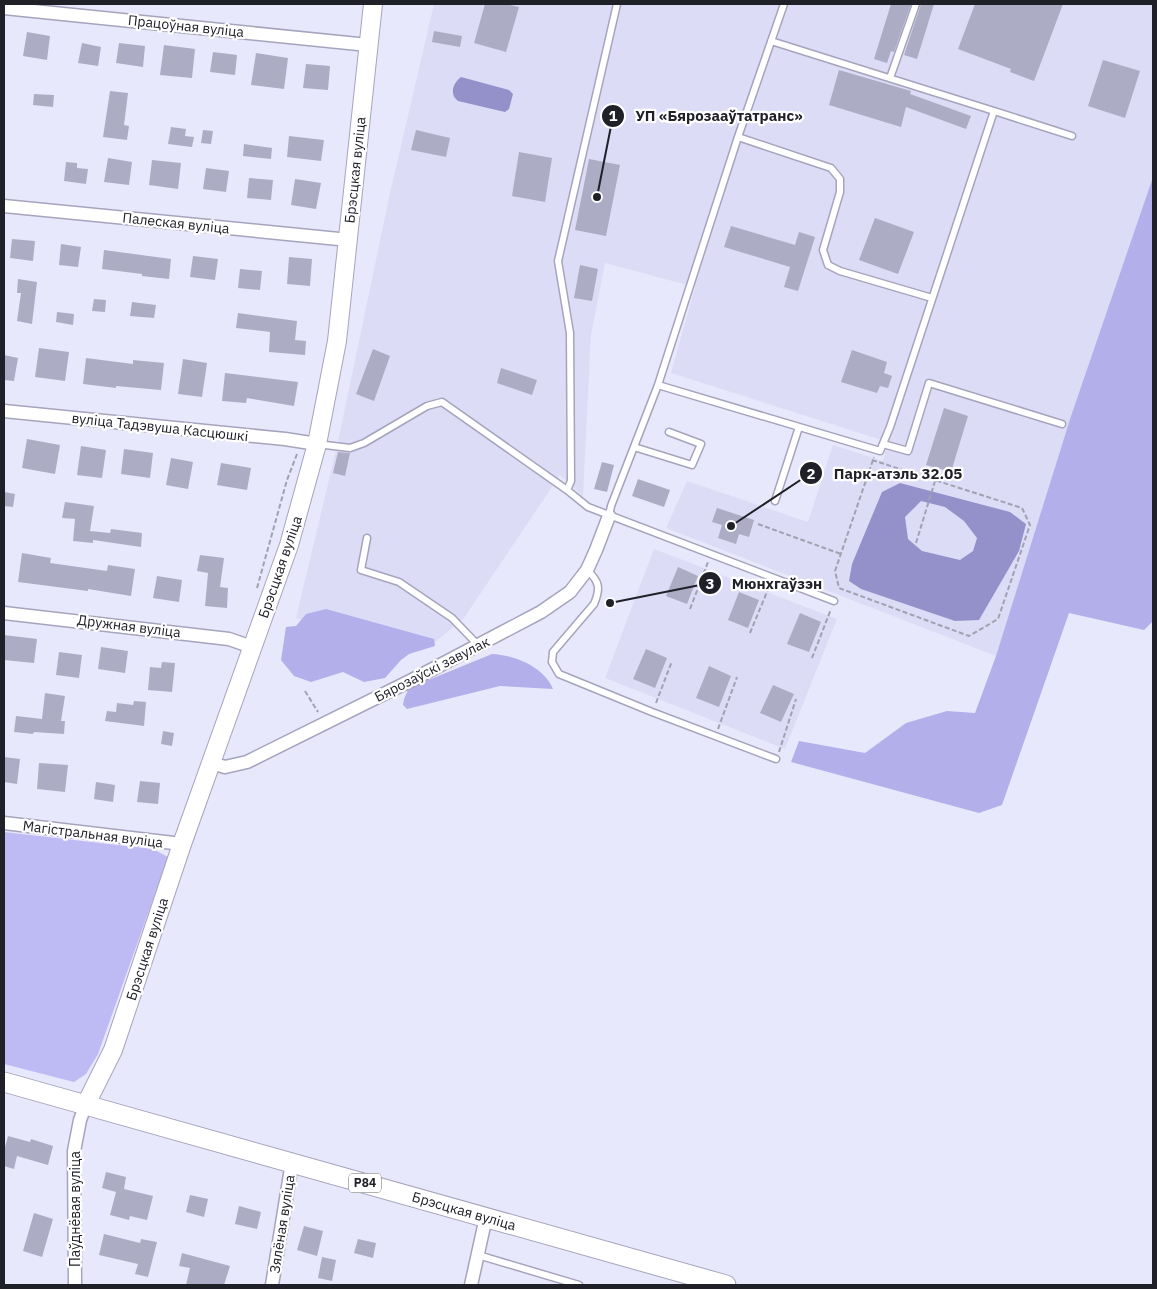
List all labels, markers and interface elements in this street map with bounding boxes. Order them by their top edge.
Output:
street label: Працоўная вуліца [127,11,245,41]
callout: УП «Бярозааўтатранс» [600,101,813,131]
text: 1 [608,106,618,125]
text: УП «Бярозааўтатранс» [635,106,803,125]
street label: Брэсцкая вуліца [340,115,370,224]
street label: Палеская вуліца [122,208,231,238]
street label: вуліца Тадэвуша Касцюшкі [71,409,249,445]
callout: Парк-атэль 32.05 [799,458,972,488]
text: 2 [806,464,816,483]
text: Парк-атэль 32.05 [834,464,962,483]
street label: Брэсцкая вуліца [254,513,306,621]
callout: Мюнхгаўзэн [697,568,833,598]
text: 3 [705,574,715,593]
text: Мюнхгаўзэн [732,574,822,593]
street label: Дружная вуліца [76,611,182,641]
street label: Бярозаўскі завулак [371,632,493,706]
street label: Магістральная вуліца [22,816,165,852]
street label: Брэсцкая вуліца [122,895,172,1003]
street label: Паўднёвая вуліца [66,1151,84,1267]
street label: Зялёная вуліца [265,1173,299,1275]
road number: Р84 [349,1174,381,1192]
street label: Брэсцкая вуліца [410,1188,519,1235]

